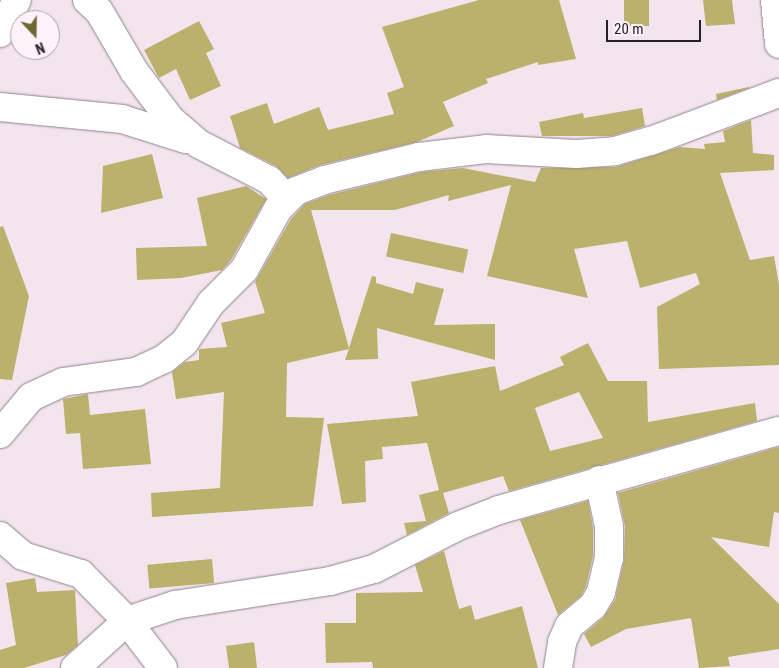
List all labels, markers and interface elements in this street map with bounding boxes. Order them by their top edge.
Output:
north arrow [10,10,60,60]
scale bar [609,10,704,42]
text: 20 m [614,20,644,38]
text: N [33,39,47,57]

